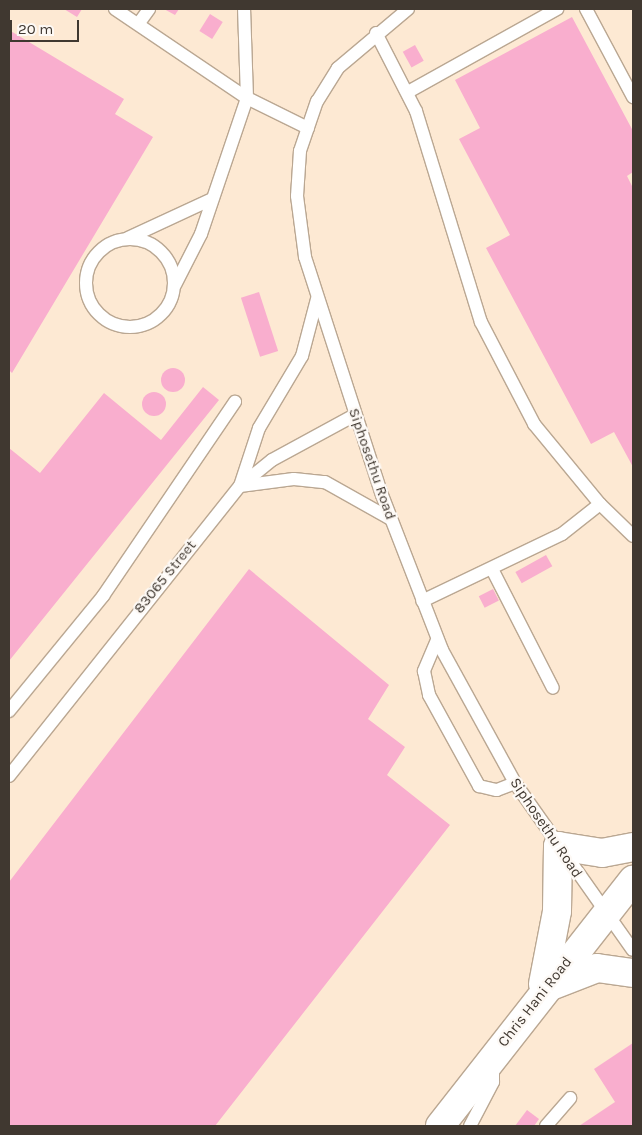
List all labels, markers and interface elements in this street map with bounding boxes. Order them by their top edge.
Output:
scale bar [12,10,81,42]
text: 20 m [18,20,53,38]
street label: Siphosethu Road [344,406,400,522]
street label: 83065 Street [130,537,200,617]
street label: Siphosethu Road [506,774,586,882]
street label: Chris Hani Road [494,953,576,1051]

